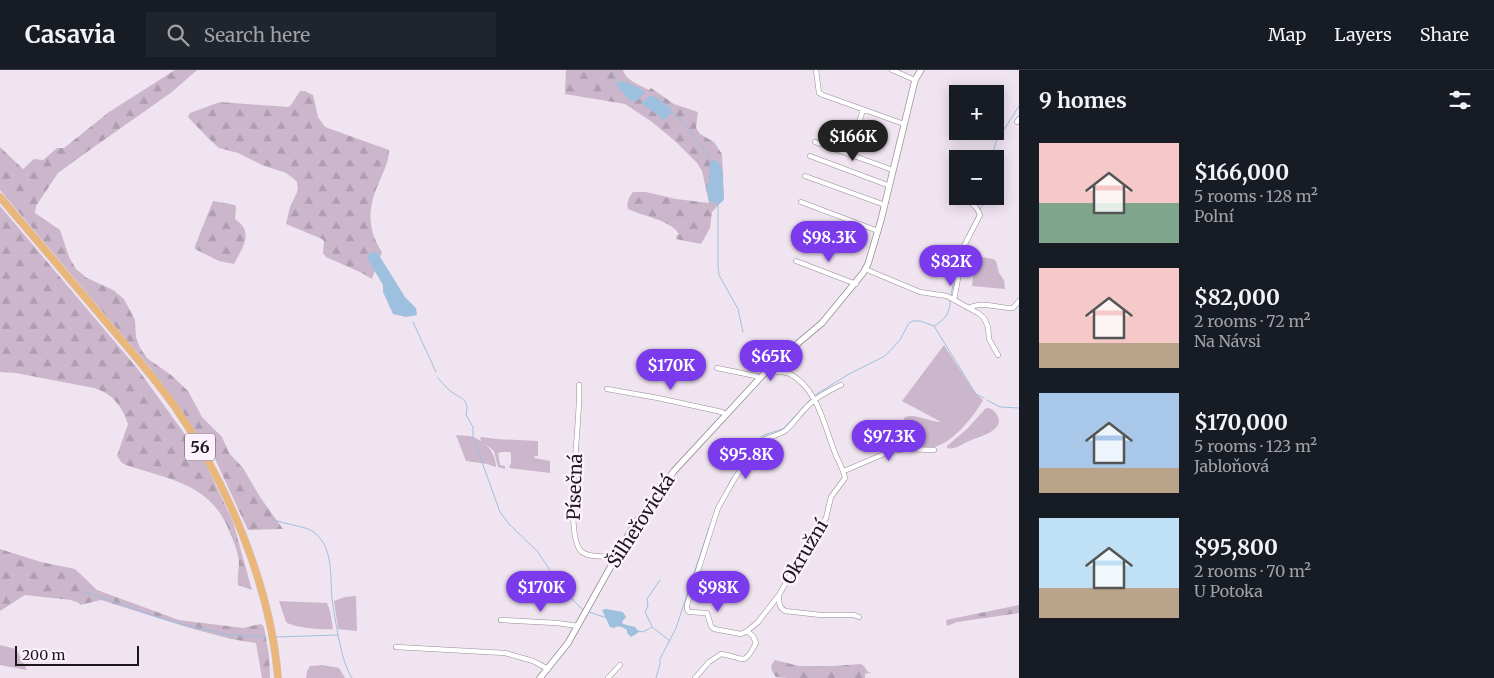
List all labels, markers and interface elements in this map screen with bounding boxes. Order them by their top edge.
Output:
search box [146,12,496,57]
text: Casavia [25,19,116,50]
icon: search [164,21,192,49]
text: Search here [204,23,310,47]
text: Map [1268,23,1306,46]
text: Layers [1334,23,1392,46]
text: Share [1420,23,1469,46]
map controls [949,85,1004,205]
button: + [949,85,1004,140]
icon: filters [1446,86,1474,114]
text: 9 homes [1039,87,1127,114]
pin: $166K [818,119,888,162]
text: $166K [829,126,877,146]
button: − [949,150,1004,205]
text: $166,000 [1194,159,1289,186]
icon: home [1079,163,1139,223]
text: 5 rooms · 128 m² [1194,186,1318,206]
text: Polní [1194,206,1234,226]
pin: $98.3K [788,220,870,263]
text: $98.3K [802,227,856,247]
pin: $82K [921,244,981,287]
text: $82K [930,251,972,271]
text: $82,000 [1194,284,1280,311]
icon: home [1079,288,1139,348]
text: 2 rooms · 72 m² [1194,311,1310,331]
text: Na Návsi [1194,331,1261,351]
pin: $65K [741,340,801,382]
text: $65K [751,346,791,366]
pin: $170K [636,348,706,391]
text: $170K [647,355,695,375]
text: $170,000 [1194,409,1288,436]
icon: home [1079,413,1139,473]
pin: $97.3K [848,420,930,462]
text: $97.3K [863,426,915,446]
road number: 56 [185,434,215,461]
text: 5 rooms · 123 m² [1194,436,1317,456]
pin: $95.8K [705,438,787,480]
text: $95.8K [719,444,773,464]
street label: Písečná [562,453,587,521]
text: Jabloňová [1194,456,1269,476]
street label: Šilheřovická [602,469,680,572]
street label: Okružní [776,514,833,588]
text: $95,800 [1194,534,1278,561]
icon: home [1079,538,1139,598]
text: 2 rooms · 70 m² [1194,561,1311,581]
pin: $170K [506,570,576,613]
pin: $98K [688,570,748,613]
text: $170K [517,577,565,597]
text: $98K [697,577,739,597]
text: U Potoka [1194,581,1263,601]
scale bar [15,643,139,666]
text: 200 m [22,646,65,664]

